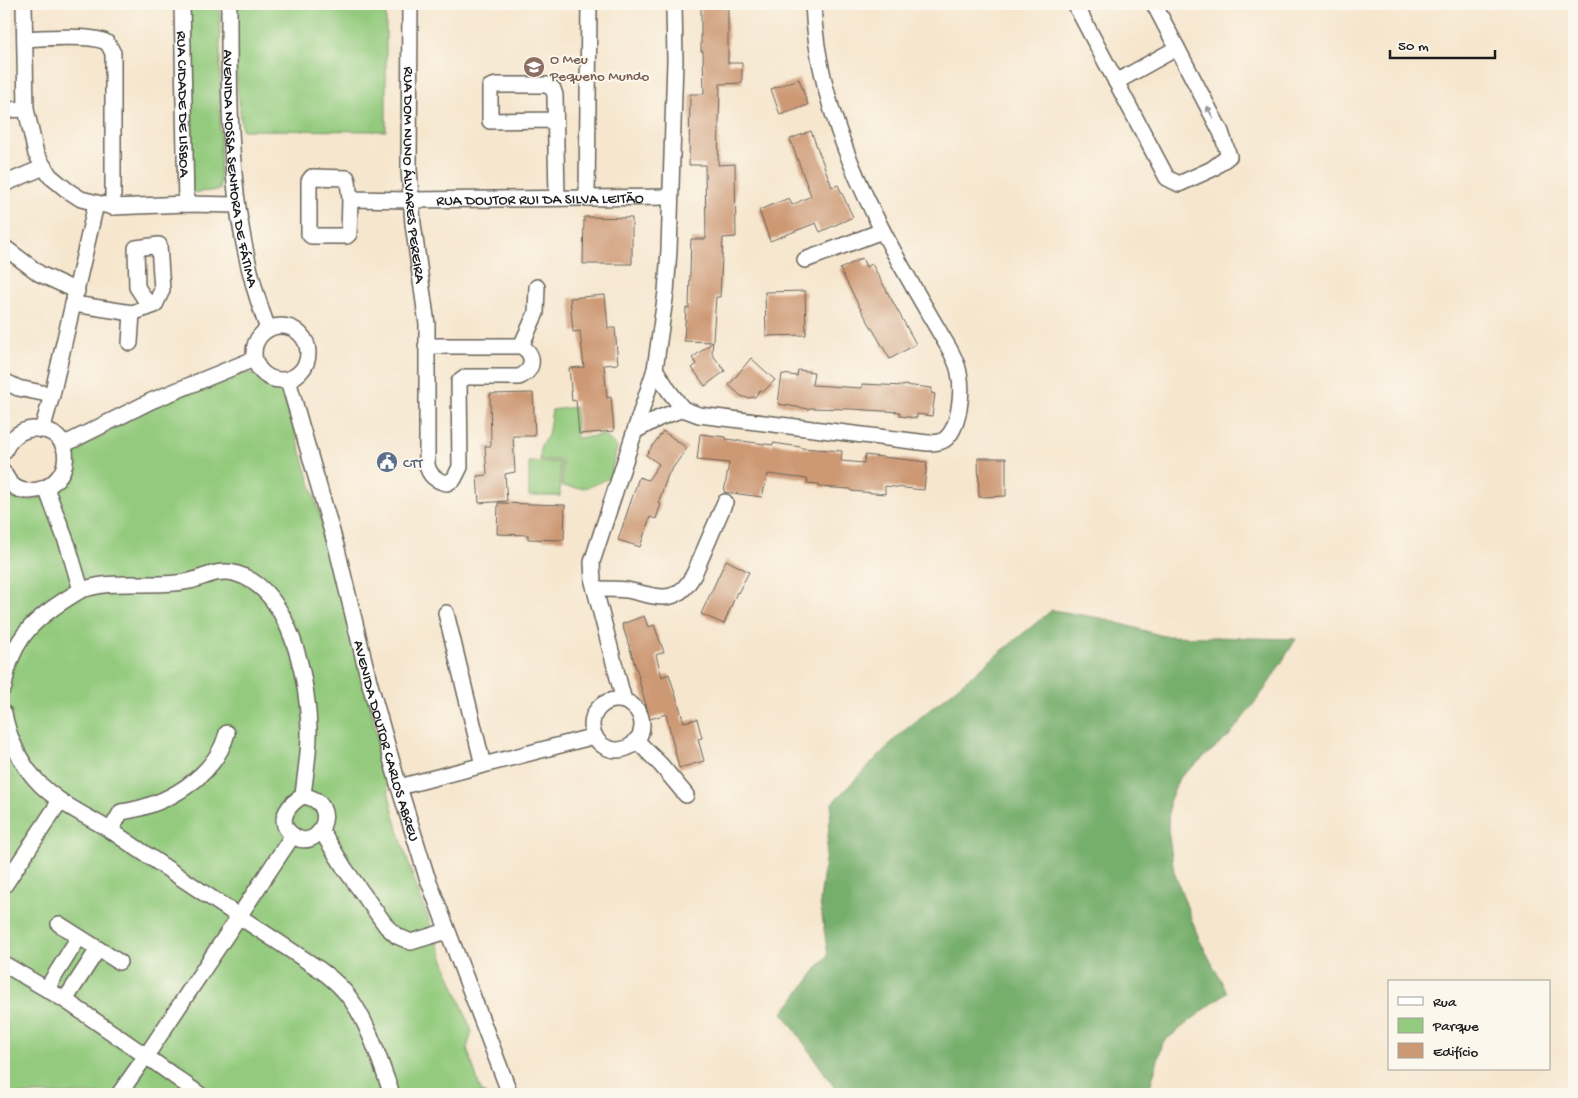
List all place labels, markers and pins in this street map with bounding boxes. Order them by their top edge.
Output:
place label: O Meu Pequeno Mundo [549,51,650,86]
school or university icon: O Meu Pequeno Mundo [522,55,546,79]
public building icon: CTT [375,450,399,474]
place label: CTT [403,455,424,473]

